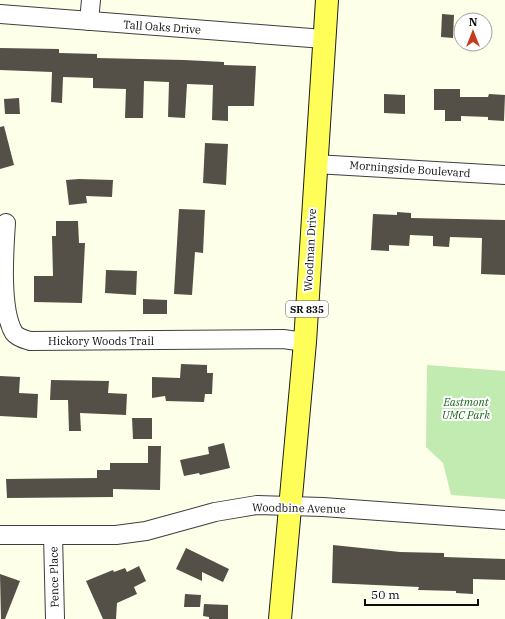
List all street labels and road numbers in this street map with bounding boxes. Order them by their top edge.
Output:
street label: Tall Oaks Drive [123,17,201,37]
street label: Morningside Boulevard [349,158,471,180]
street label: Woodman Drive [301,208,319,292]
road number: SR 835 [286,301,328,317]
street label: Hickory Woods Trail [48,334,154,348]
street label: Woodbine Avenue [252,500,346,516]
street label: Pence Place [46,546,62,608]

